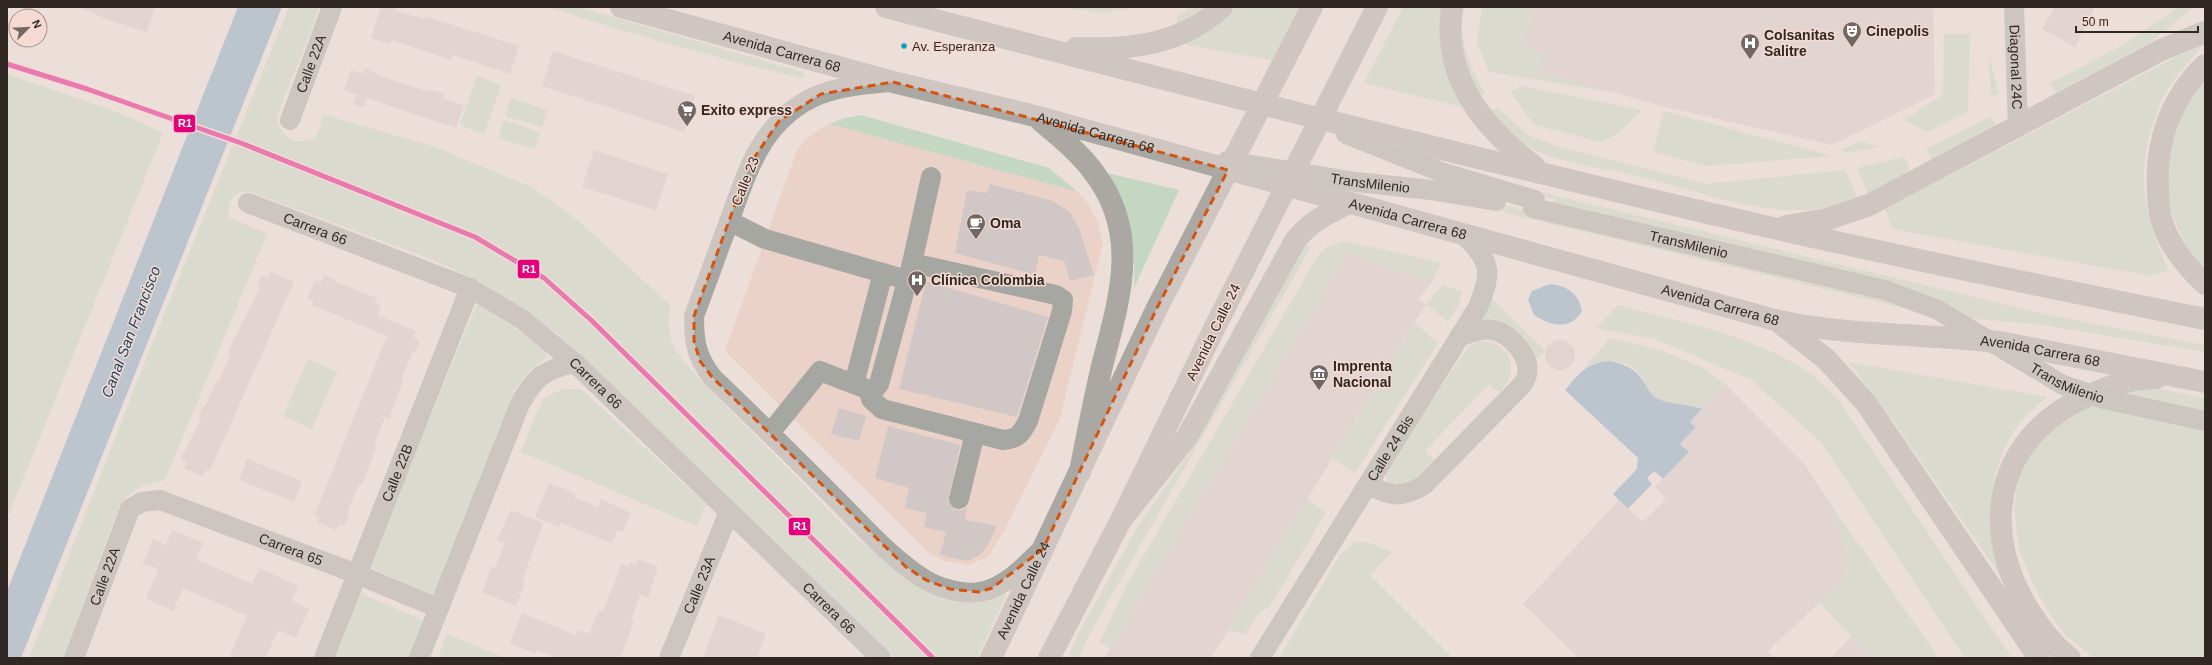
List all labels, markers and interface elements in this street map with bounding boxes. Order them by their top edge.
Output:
north arrow [8,8,48,48]
scale bar [2076,8,2198,34]
text: 50 m [2082,15,2109,29]
text: N [30,18,44,30]
theatre icon: Cinepolis [1841,20,1863,48]
place label: Cinepolis [1866,23,1929,39]
street label: Diagonal 24C [2007,24,2025,110]
place label: Colsanitas Salitre [1764,27,1835,59]
street label: Avenida Carrera 68 [721,28,843,75]
street label: Calle 22A [293,32,329,95]
hospital icon: Colsanitas Salitre [1739,32,1761,60]
place label: Av. Esperanza [912,39,996,54]
marker: Av. Esperanza [899,41,909,51]
supermarket icon: Exito express [676,99,698,127]
place label: Exito express [701,102,792,118]
street label: Avenida Carrera 68 [1035,109,1156,157]
line badge: R1 [173,114,196,133]
text: R1 [178,117,192,129]
street label: Calle 23 [728,154,762,208]
street label: TransMilenio [1329,170,1411,196]
street label: Avenida Carrera 68 [1347,195,1469,243]
street label: Carrera 66 [281,209,350,248]
cafe icon: Oma [965,212,987,240]
place label: Oma [990,215,1021,231]
street label: TransMilenio [1648,227,1730,261]
line badge: R1 [517,259,540,279]
text: R1 [522,263,536,275]
water label: Canal San Francisco [98,264,163,400]
hospital icon: Clínica Colombia [906,269,928,297]
place label: Clínica Colombia [931,272,1045,288]
street label: Avenida Calle 24 [1183,281,1243,383]
street label: Avenida Carrera 68 [1660,281,1781,329]
street label: Avenida Carrera 68 [1980,332,2101,369]
street label: Carrera 66 [566,354,626,412]
place label: Imprenta Nacional [1333,358,1392,390]
street label: TransMilenio [2027,359,2106,407]
museum icon: Imprenta Nacional [1308,363,1330,391]
street label: Calle 24 Bis [1364,412,1417,484]
street label: Calle 22B [378,442,416,504]
line badge: R1 [788,517,811,536]
text: R1 [793,520,807,532]
street label: Carrera 65 [257,530,325,569]
street label: Avenida Calle 24 [993,539,1053,641]
street label: Calle 22A [86,545,123,608]
street label: Calle 23A [680,553,718,616]
street label: Carrera 66 [799,579,859,637]

